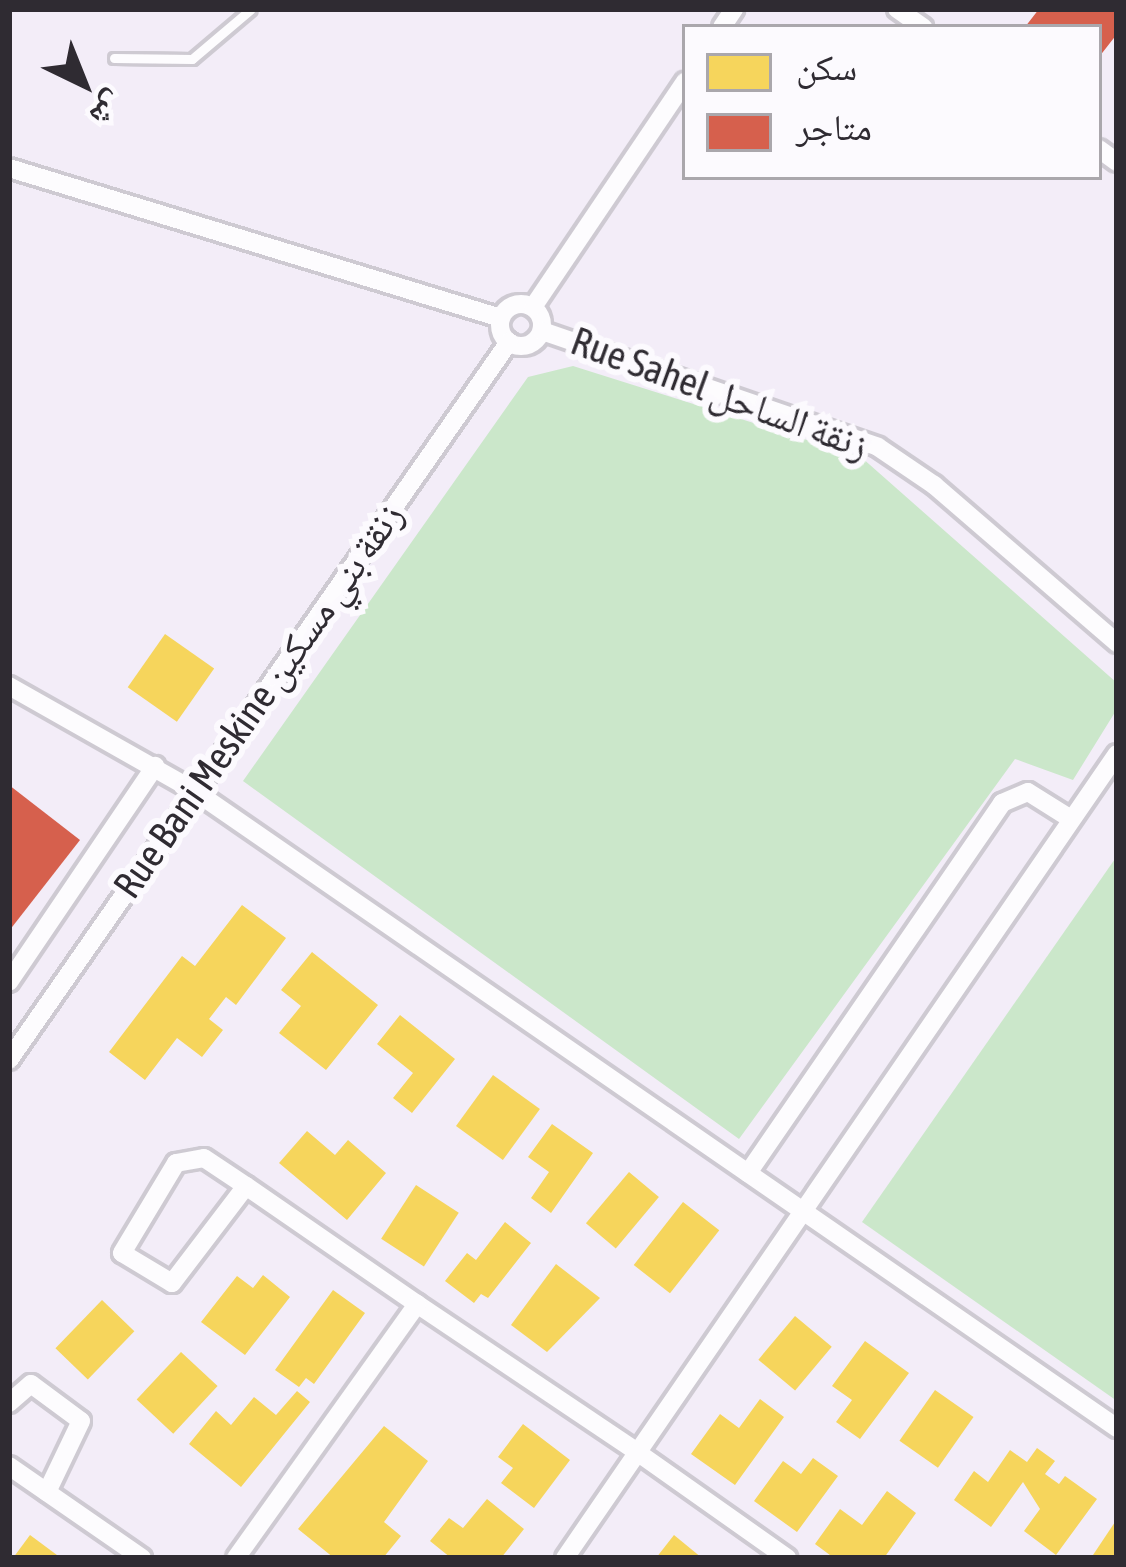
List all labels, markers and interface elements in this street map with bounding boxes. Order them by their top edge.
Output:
north arrow [24,24,144,144]
legend [682,24,1102,180]
text: سكن [796,46,857,88]
text: ش [83,84,134,136]
text: متاجر [796,106,872,148]
street label: Rue Sahel زنقة الساحل [565,317,875,469]
street label: Rue Bani Meskine زنقة بني مسكين [103,493,413,907]

